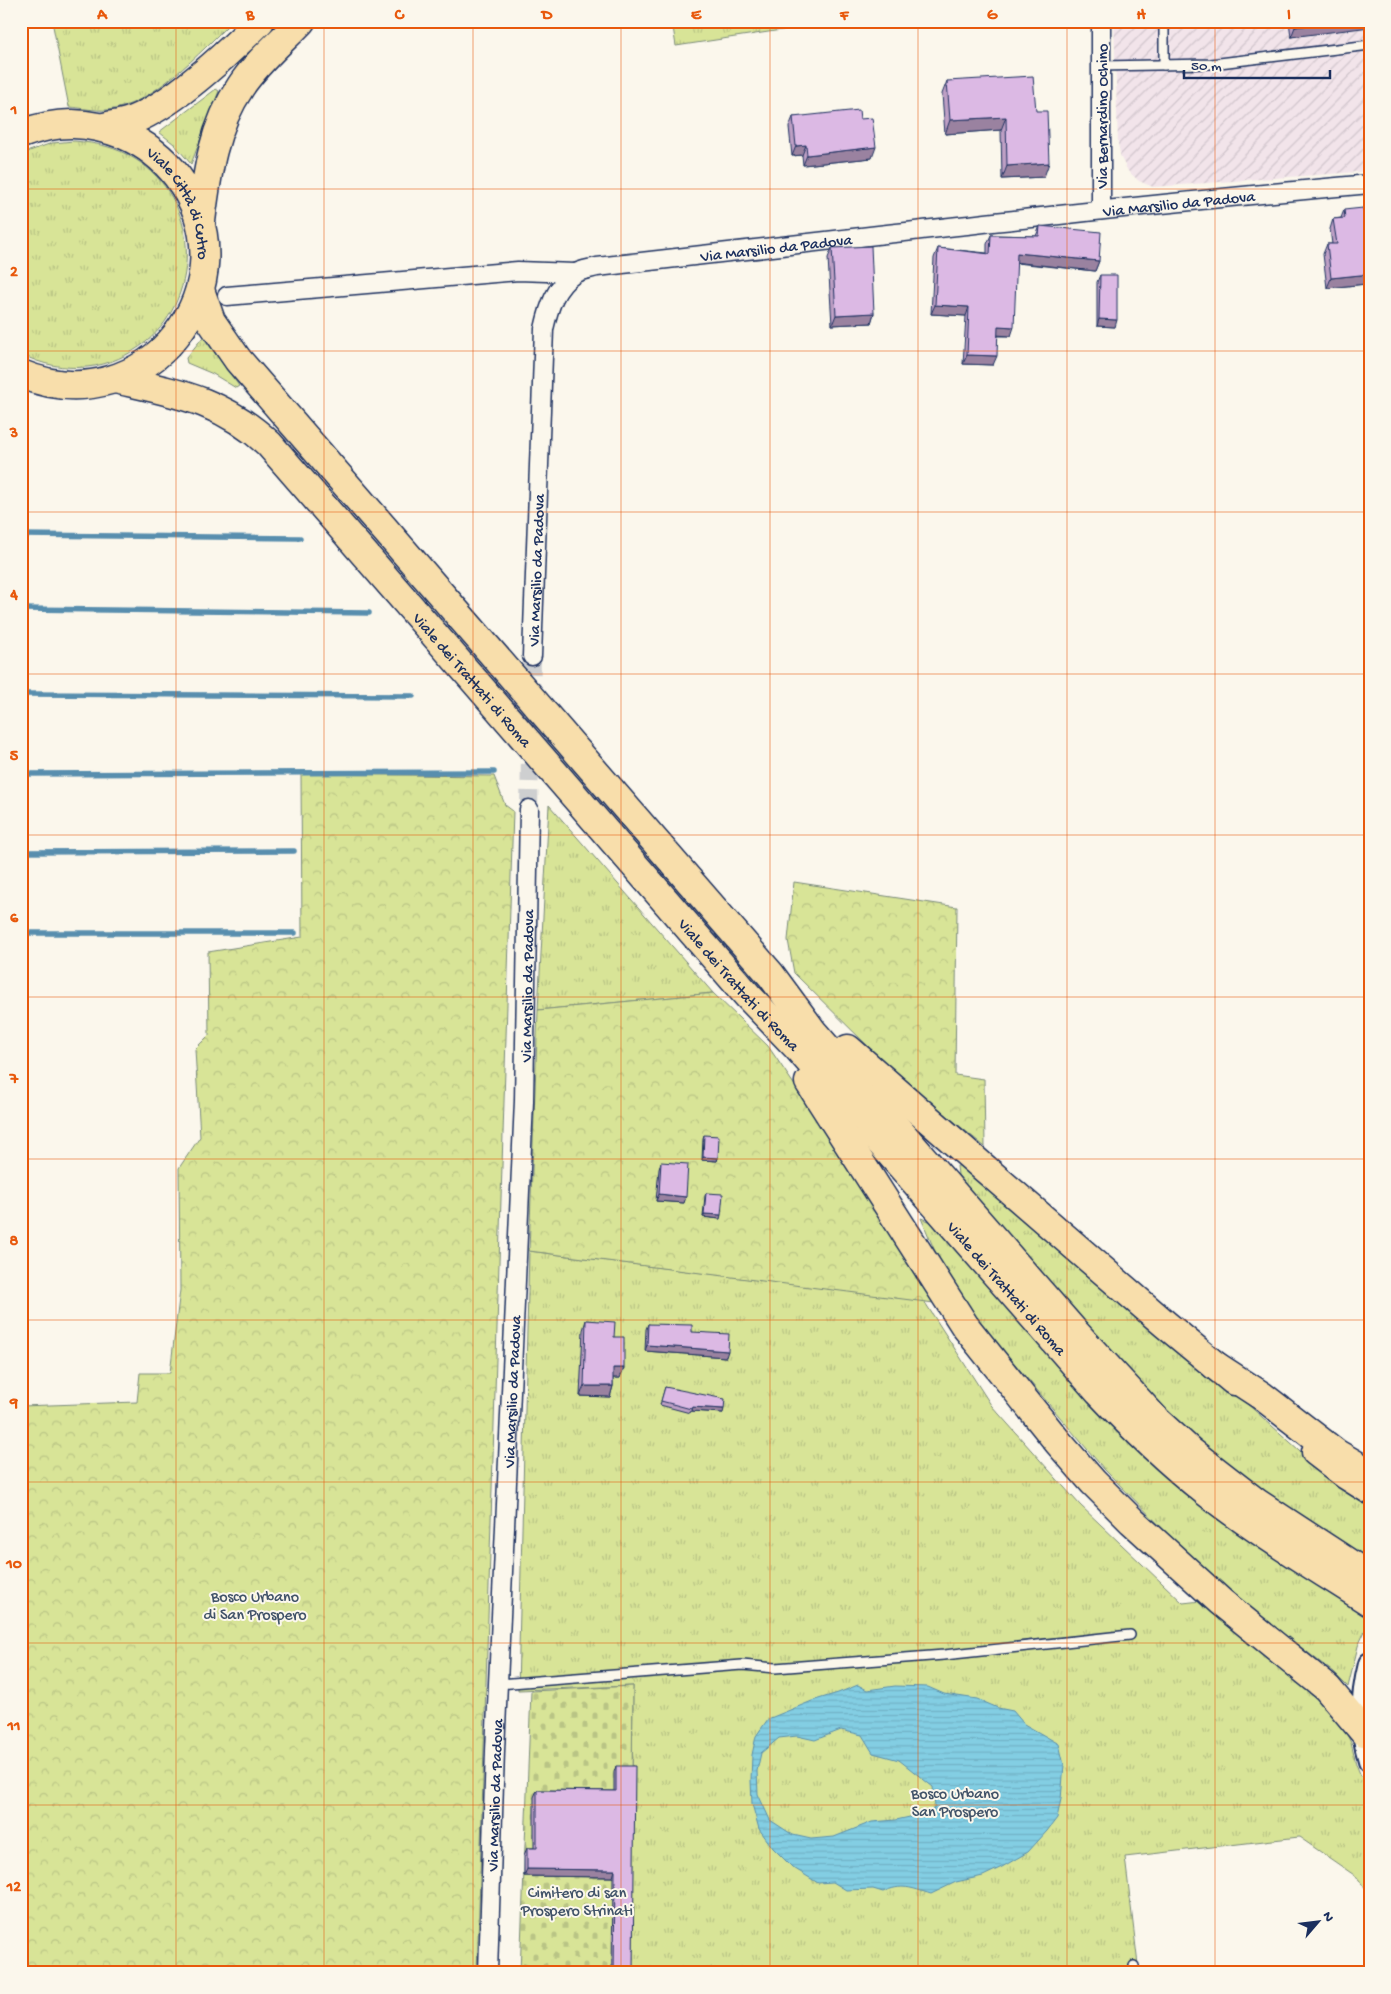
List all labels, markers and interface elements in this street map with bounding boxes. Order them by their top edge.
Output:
text: A [96,7,108,26]
text: B [245,7,255,26]
text: C [394,7,405,26]
text: D [540,7,553,26]
text: E [691,7,702,26]
text: F [839,7,850,26]
text: G [987,7,998,26]
text: H [1136,7,1146,26]
text: I [1287,7,1291,26]
street label: Via Bernardino Ochino [1095,44,1114,189]
scale bar [1184,48,1330,80]
text: 50 m [1191,58,1222,76]
text: 1 [10,102,17,121]
street label: Viale Città di Cutro [141,144,211,260]
street label: Via Marsilio da Padova [1101,189,1257,223]
street label: Via Marsilio da Padova [699,232,854,268]
text: 2 [10,264,18,283]
text: 3 [9,425,18,444]
street label: Via Marsilio da Padova [526,492,551,648]
text: 4 [9,587,18,606]
street label: Viale dei Trattati di Roma [406,610,535,753]
text: 5 [10,748,19,767]
street label: Via Marsilio da Padova [519,908,540,1063]
text: 6 [10,910,19,929]
street label: Viale dei Trattati di Roma [672,915,803,1057]
text: 7 [9,1071,19,1090]
street label: Viale dei Trattati di Roma [941,1218,1069,1362]
text: 8 [10,1233,19,1252]
street label: Via Marsilio da Padova [502,1314,527,1469]
text: 9 [9,1395,18,1414]
text: 10 [5,1556,22,1575]
park label: Bosco Urbano di San Prospero [203,1589,307,1626]
street label: Via Marsilio da Padova [485,1717,509,1873]
text: 11 [7,1718,20,1737]
park label: Bosco Urbano San Prospero [910,1786,999,1823]
text: 12 [6,1879,21,1898]
park label: Cimitero di san Prospero Strinati [520,1885,633,1922]
north arrow [1294,1896,1344,1946]
text: N [1318,1909,1337,1925]

